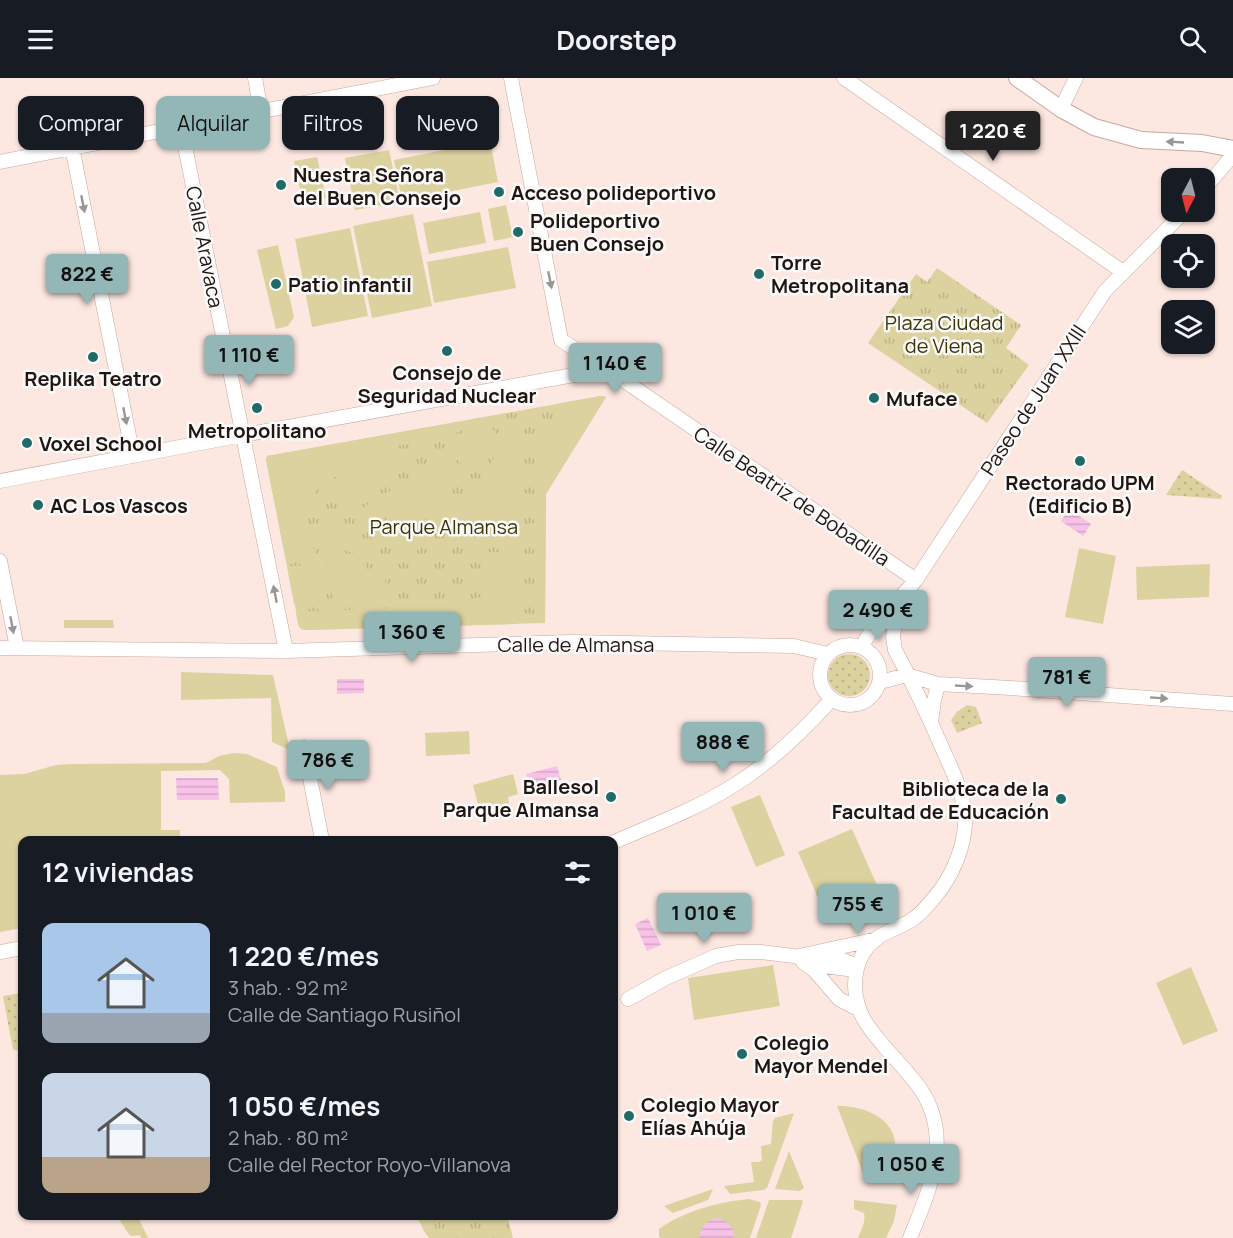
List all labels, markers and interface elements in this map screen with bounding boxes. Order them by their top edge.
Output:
text: Doorstep [556,21,677,58]
icon: menu [24,23,57,56]
icon: search [1176,23,1209,56]
chip: Comprar [18,96,144,150]
chip: Alquilar [156,96,270,150]
chip: Filtros [282,96,384,150]
chip: Nuevo [396,96,499,150]
pin: 1 220 € [938,111,1048,162]
text: 1 220 € [959,117,1027,144]
one-way arrow [1166,137,1185,146]
place label: Nuestra Señora del Buen Consejo [293,161,461,211]
north arrow [1161,168,1215,222]
map controls [1161,168,1215,354]
marker: Nuestra Señora del Buen Consejo [274,178,288,192]
place label: Acceso polideportivo [511,179,716,206]
street label: Calle Aravaca [180,184,230,310]
marker: Acceso polideportivo [492,185,506,199]
one-way arrow [79,195,88,214]
place label: Polideportivo Buen Consejo [530,207,664,257]
marker: Polideportivo Buen Consejo [511,225,525,239]
button: locate [1161,234,1215,288]
place label: Torre Metropolitana [771,249,909,299]
pin: 822 € [45,254,129,305]
text: 822 € [60,260,114,287]
marker: Torre Metropolitana [752,267,766,281]
place label: Patio infantil [288,271,412,298]
one-way arrow [546,271,555,290]
marker: Patio infantil [269,277,283,291]
button: layers [1161,300,1215,354]
park label: Plaza Ciudad de Viena [885,309,1003,359]
street label: Paseo de Juan XXIII [974,319,1092,481]
pin: 1 110 € [194,335,304,386]
text: 1 110 € [218,341,280,368]
pin: 1 140 € [560,343,670,394]
marker: Consejo de Seguridad Nuclear [440,344,454,358]
text: 1 140 € [583,349,647,376]
marker: Replika Teatro [86,350,100,364]
place label: Consejo de Seguridad Nuclear [358,359,536,409]
place label: Replika Teatro [24,365,162,392]
place label: Muface [886,385,958,412]
marker: Muface [867,391,881,405]
marker: Metropolitano [250,401,264,415]
one-way arrow [121,407,130,426]
place label: Metropolitano [188,417,326,444]
street label: Calle Beatriz de Bobadilla [689,420,895,572]
place label: Voxel School [39,430,162,457]
marker: Voxel School [20,436,34,450]
marker: Rectorado UPM (Edificio B) [1073,454,1087,468]
place label: Rectorado UPM (Edificio B) [1005,469,1155,519]
place label: AC Los Vascos [50,492,188,519]
marker: AC Los Vascos [31,498,45,512]
park label: Parque Almansa [370,513,518,540]
one-way arrow [270,584,279,603]
pin: 2 490 € [823,590,933,641]
text: 2 490 € [843,596,913,623]
pin: 1 360 € [357,612,467,663]
one-way arrow [8,616,17,635]
text: 1 360 € [378,618,446,645]
street label: Calle de Almansa [498,631,654,658]
pin: 781 € [1025,657,1109,708]
text: 781 € [1042,663,1092,690]
one-way arrow [955,681,974,690]
one-way arrow [1149,694,1168,703]
pin: 888 € [681,722,765,773]
text: 888 € [696,728,750,755]
pin: 786 € [286,740,370,791]
text: 786 € [302,746,355,773]
place label: Ballesol Parque Almansa [443,773,599,823]
place label: Biblioteca de la Facultad de Educación [832,775,1049,825]
marker: Ballesol Parque Almansa [604,790,618,804]
marker: Biblioteca de la Facultad de Educación [1054,792,1068,806]
text: 12 viviendas [42,854,194,890]
icon: filters [561,856,594,889]
pin: 755 € [816,884,900,935]
text: 755 € [832,890,884,917]
pin: 1 010 € [649,893,759,944]
text: 1 010 € [671,899,737,926]
text: 1 220 €/mes [228,938,379,974]
icon: home [90,947,162,1019]
text: 3 hab. · 92 m² [228,974,348,1001]
text: Calle de Santiago Rusiñol [228,1001,461,1028]
place label: Colegio Mayor Mendel [754,1029,888,1079]
marker: Colegio Mayor Mendel [735,1047,749,1061]
text: 1 050 €/mes [228,1088,380,1124]
place label: Colegio Mayor Elías Ahúja [641,1091,779,1141]
icon: home [90,1097,162,1169]
marker: Colegio Mayor Elías Ahúja [622,1109,636,1123]
text: 2 hab. · 80 m² [228,1124,348,1151]
pin: 1 050 € [856,1144,966,1195]
text: 1 050 € [877,1150,945,1177]
text: Calle del Rector Royo-Villanova [228,1151,511,1178]

